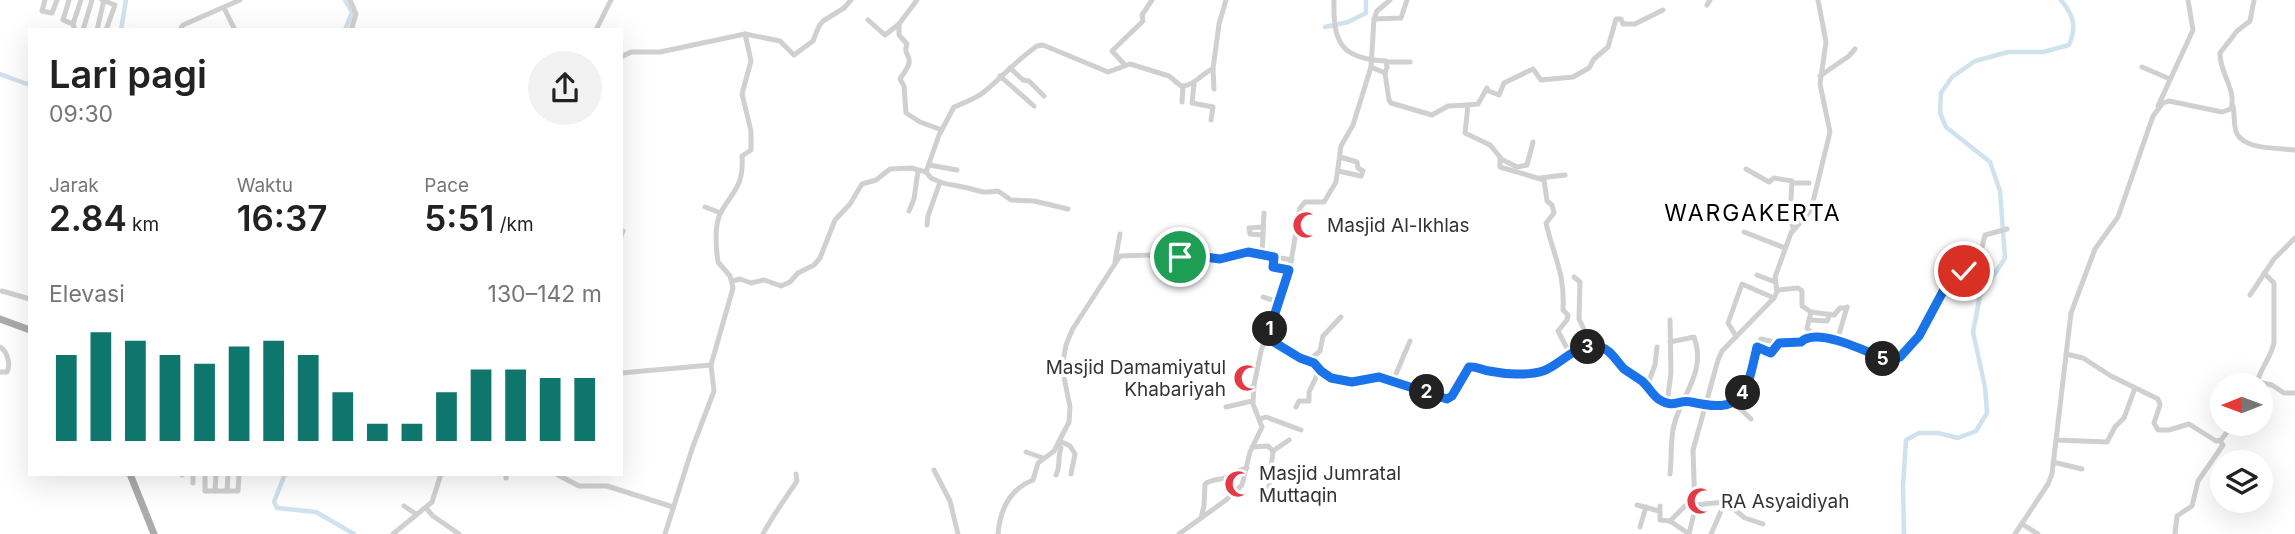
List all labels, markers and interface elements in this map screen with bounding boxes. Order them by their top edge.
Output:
text: Lari pagi [49,51,207,97]
button: share [528,51,602,125]
text: 09:30 [49,100,113,128]
text: Jarak [49,174,99,197]
text: Waktu [237,174,293,197]
text: Pace [424,174,469,197]
text: 2.84 [49,197,127,239]
text: 16:37 [237,197,327,239]
text: 5:51 [424,197,494,239]
district label: WARGAKERTA [1664,199,1842,227]
mosque icon: Masjid Al-Ikhlas [1291,210,1321,240]
text: km [127,213,159,236]
text: /km [494,213,534,236]
place label: Masjid Al-Ikhlas [1327,214,1470,237]
pin [1150,227,1210,287]
icon: arrive [1161,238,1199,276]
pin [1934,241,1994,301]
icon: check [1945,252,1983,290]
text: Elevasi [49,280,125,308]
text: 130–142 m [488,280,602,308]
pin: 1 [1252,312,1288,346]
text: 1 [1265,317,1274,340]
pin: 3 [1570,330,1606,364]
text: 3 [1581,335,1594,358]
pin: 5 [1866,342,1900,376]
text: 5 [1876,347,1889,370]
place label: Masjid Damamiyatul Khabariyah [1046,356,1226,401]
mosque icon: Masjid Damamiyatul Khabariyah [1232,363,1262,393]
north arrow [2210,373,2273,436]
map controls [2210,373,2273,513]
pin: 2 [1410,374,1444,410]
pin: 4 [1726,376,1760,410]
text: 2 [1421,380,1432,403]
text: 4 [1736,381,1749,404]
button: layers [2210,450,2273,513]
place label: Masjid Jumratal Muttaqin [1259,462,1401,507]
mosque icon: Masjid Jumratal Muttaqin [1223,469,1253,499]
mosque icon: RA Asyaidiyah [1685,486,1715,516]
place label: RA Asyaidiyah [1721,490,1849,513]

